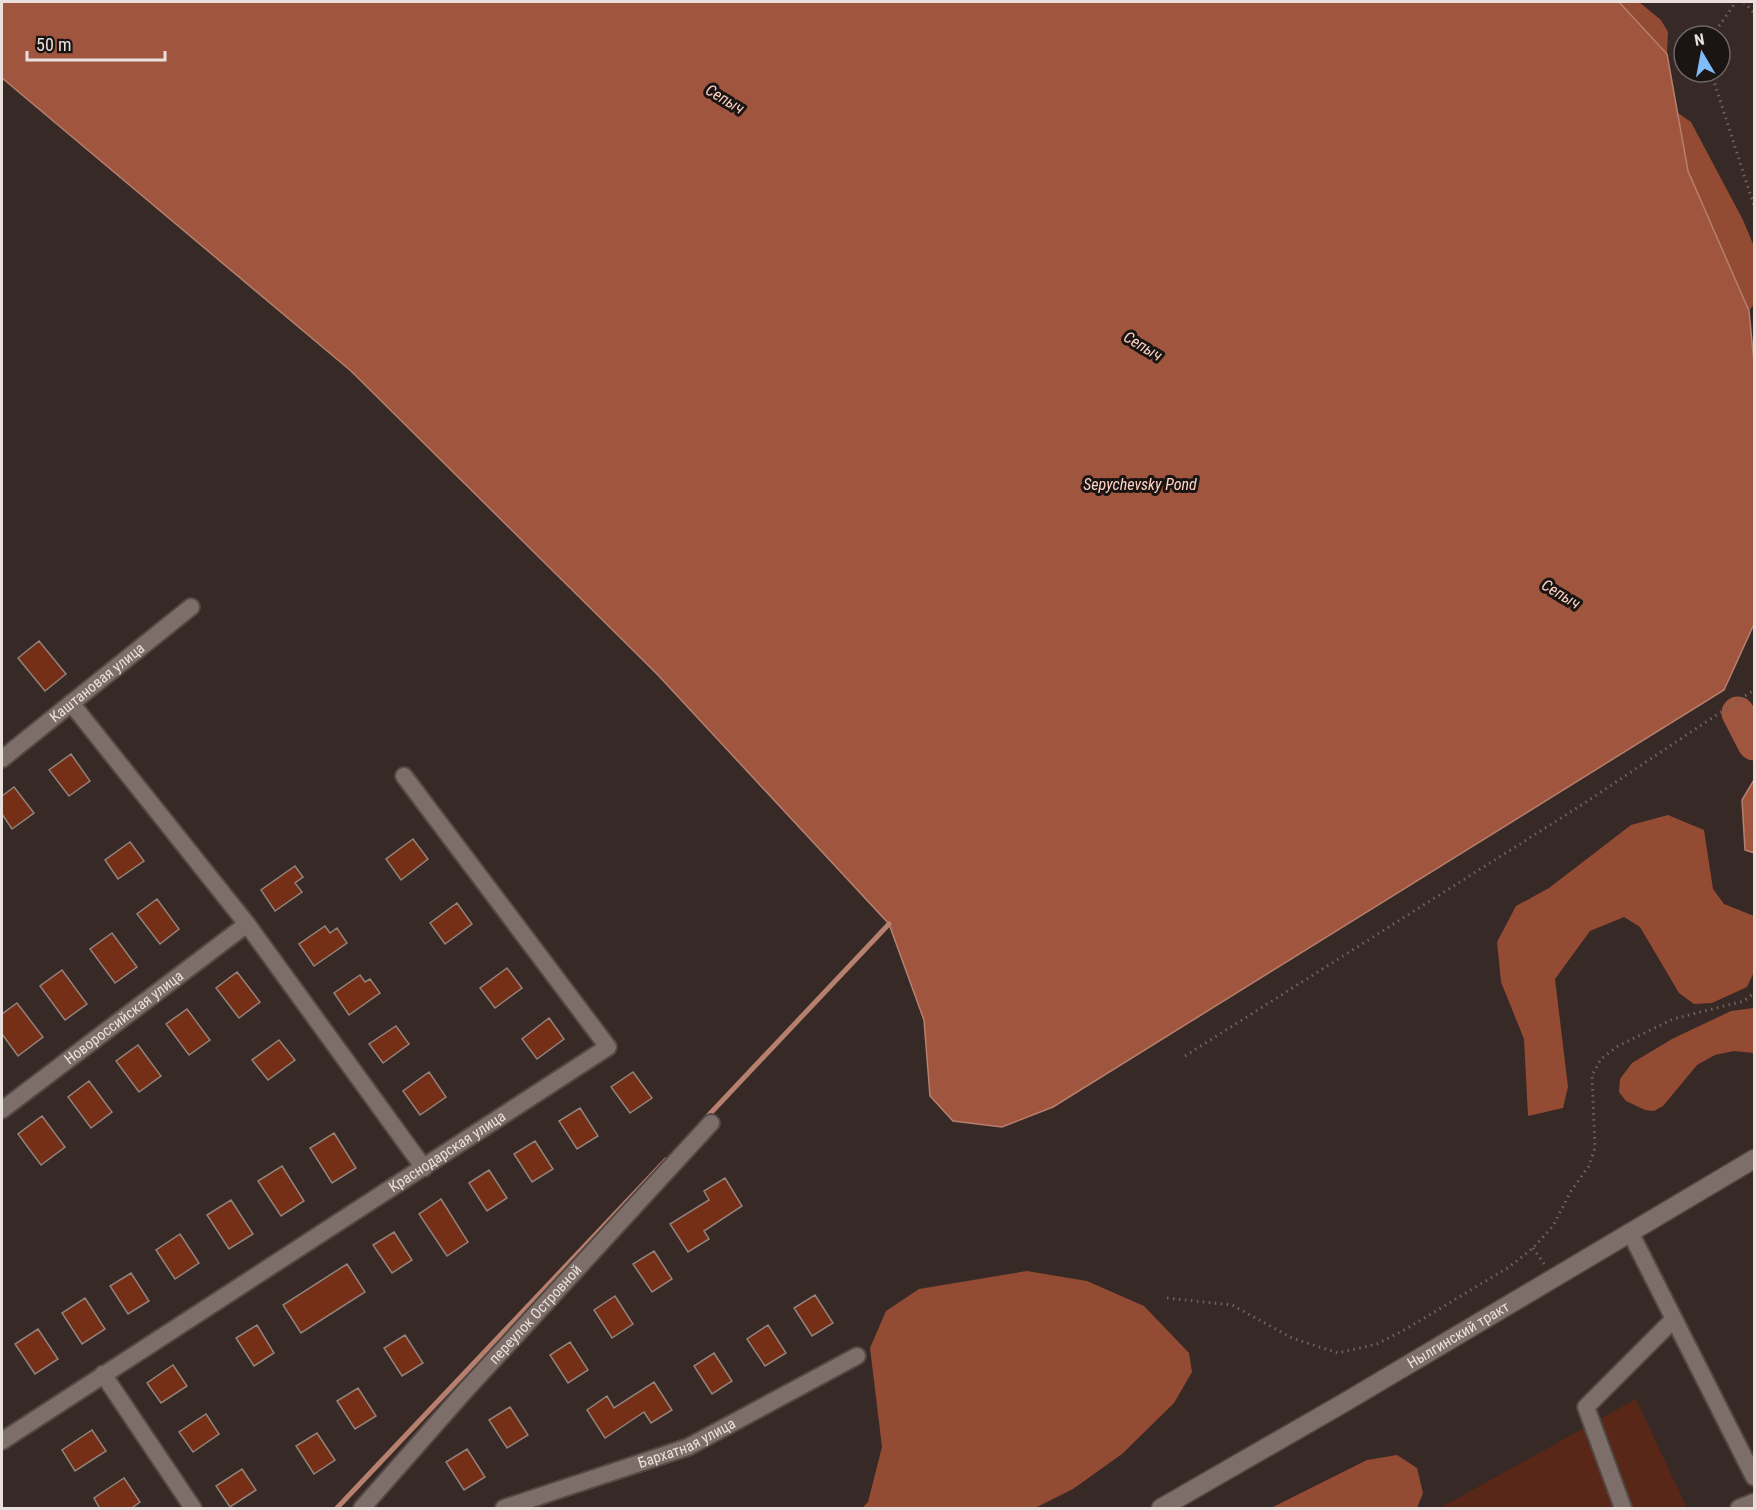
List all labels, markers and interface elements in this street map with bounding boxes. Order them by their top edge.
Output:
scale bar [27,24,165,62]
north arrow [1672,24,1732,84]
text: N [1693,30,1706,50]
text: 50 m [36,34,71,55]
water label: Сепыч [702,80,748,118]
water label: Сепыч [1120,327,1166,365]
water label: Sepychevsky Pond [1083,475,1197,494]
water label: Сепыч [1538,575,1584,613]
street label: Каштановая улица [46,639,148,726]
street label: Новороссийская улица [61,967,187,1068]
street label: Краснодарская улица [386,1107,509,1196]
street label: переулок Островной [485,1261,585,1368]
street label: Нылгинский тракт [1404,1298,1512,1372]
street label: Бархатная улица [636,1414,738,1472]

